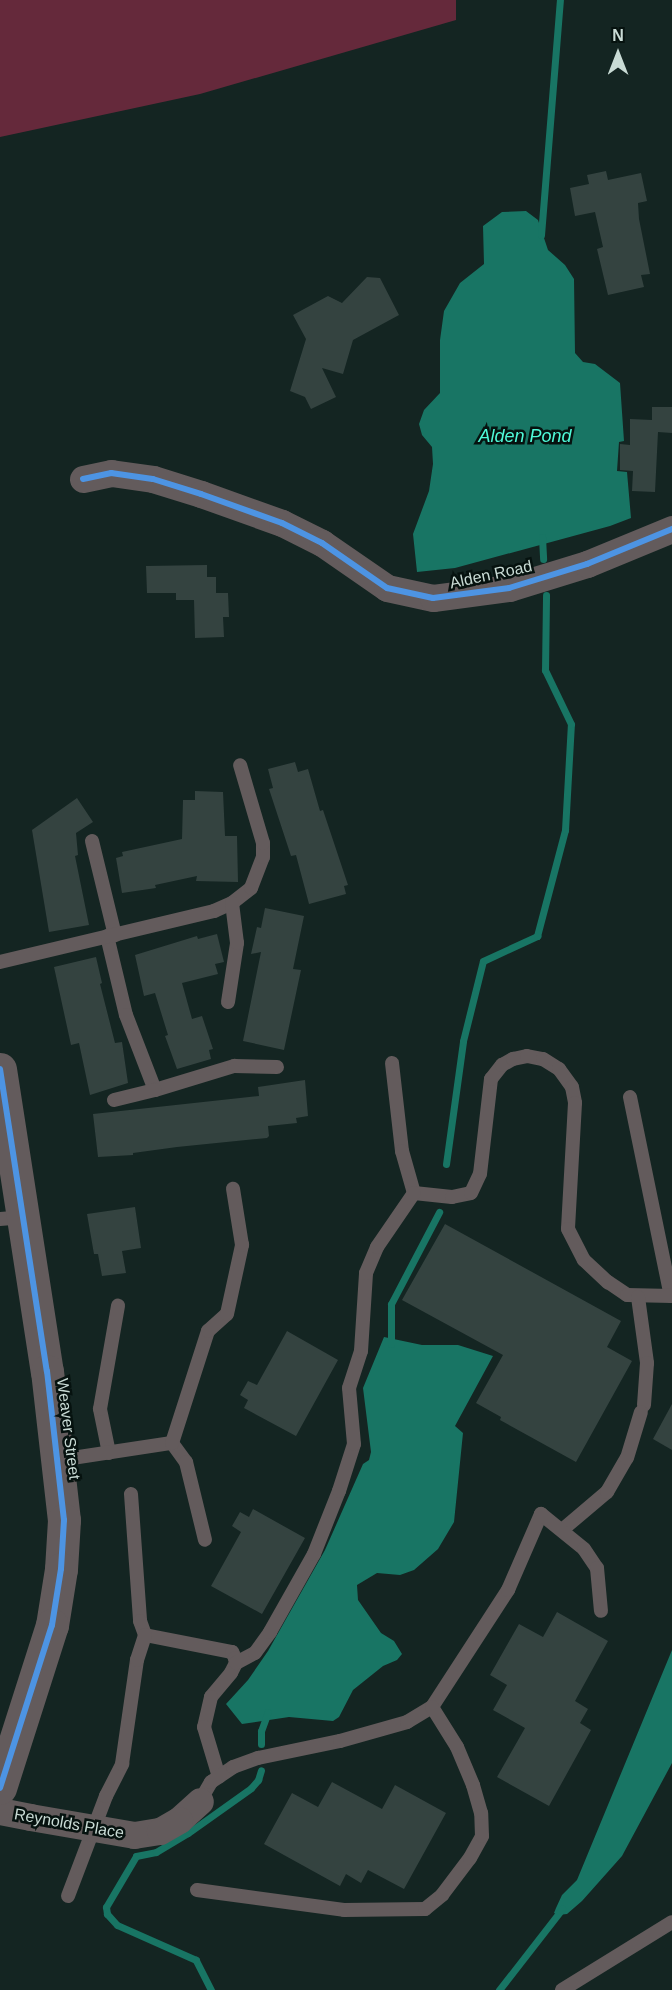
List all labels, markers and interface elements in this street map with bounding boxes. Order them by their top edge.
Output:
north arrow [588,24,648,84]
text: N [612,27,624,44]
water label: Alden Pond [478,425,572,447]
street label: Alden Road [448,557,534,593]
street label: Weaver Street [52,1377,84,1481]
street label: Reynolds Place [13,1805,125,1843]

